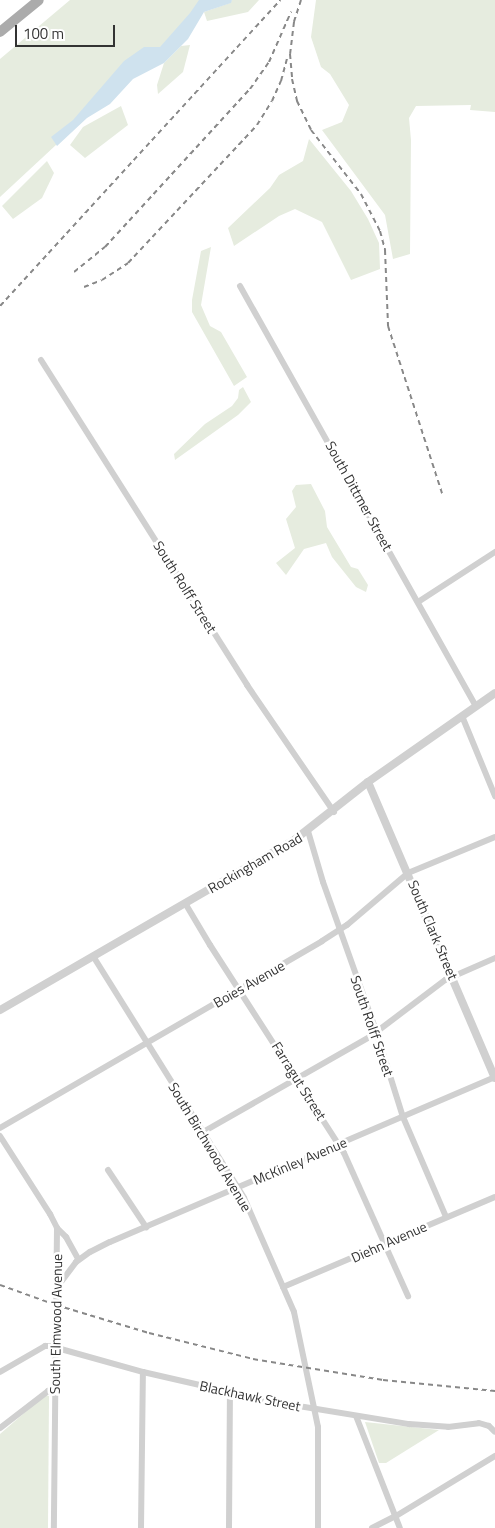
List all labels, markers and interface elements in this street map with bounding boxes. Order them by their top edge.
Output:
scale bar [18,15,118,47]
text: 100 m [23,22,64,45]
street label: South Dittmer Street [322,438,396,554]
street label: South Rolff Street [150,538,220,636]
street label: Rockingham Road [205,829,305,897]
street label: South Clark Street [404,878,462,982]
street label: Boies Avenue [210,957,288,1011]
street label: South Rolff Street [347,973,397,1079]
street label: Farragut Street [268,1039,330,1123]
street label: South Birchwood Avenue [165,1079,255,1215]
street label: McKinley Avenue [251,1134,349,1188]
street label: Diehn Avenue [349,1218,429,1266]
street label: South Elmwood Avenue [46,1254,66,1394]
street label: Blackhawk Street [198,1377,302,1415]

